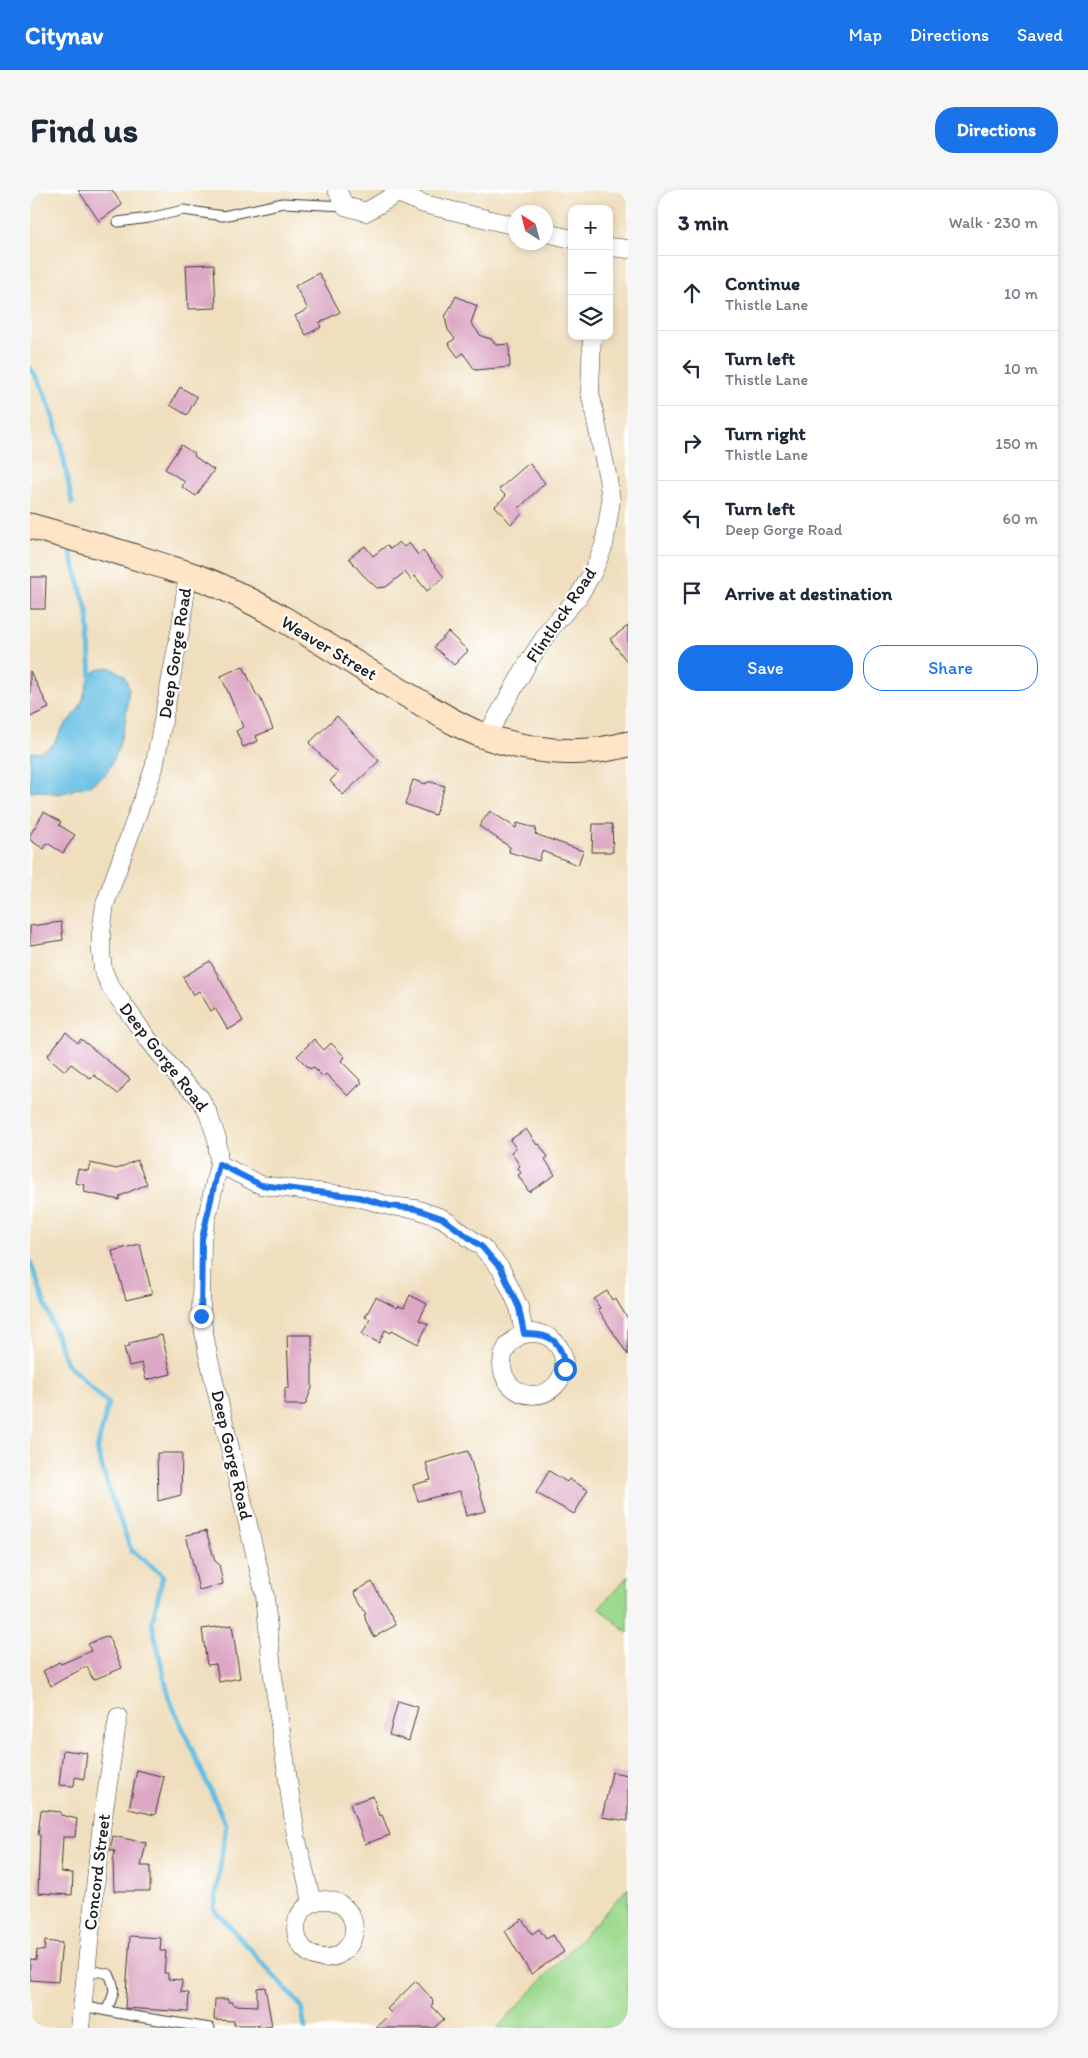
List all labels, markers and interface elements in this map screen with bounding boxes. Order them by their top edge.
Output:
text: Citynav [25,21,103,50]
text: Map [849,24,882,46]
text: Directions [910,24,989,46]
text: Saved [1017,24,1063,46]
button: Directions [935,107,1058,153]
text: Find us [30,109,138,151]
north arrow [508,205,553,250]
map controls [568,205,613,340]
button: + [568,205,613,250]
text: 3 min [678,210,728,235]
text: Walk · 230 m [949,213,1038,232]
button: − [568,250,613,295]
text: Continue [725,272,800,295]
icon: ahead [678,279,706,307]
text: 10 m [1004,284,1038,303]
button: layers [568,295,613,340]
text: Thistle Lane [725,295,808,314]
text: Turn left [725,347,795,370]
icon: left [678,354,706,382]
text: 10 m [1004,359,1038,378]
text: Thistle Lane [725,370,808,389]
text: Turn right [725,422,806,445]
icon: right [678,429,706,457]
text: 150 m [995,434,1038,453]
text: Thistle Lane [725,445,808,464]
text: Turn left [725,497,795,520]
icon: left [678,504,706,532]
text: 60 m [1003,509,1038,528]
text: Deep Gorge Road [725,520,843,539]
street label: Flintlock Road [521,563,601,667]
icon: arrive [678,579,706,607]
text: Arrive at destination [725,582,892,605]
street label: Deep Gorge Road [154,586,196,720]
street label: Weaver Street [277,611,381,685]
button: Save [678,645,853,691]
button: Share [863,645,1038,691]
street label: Deep Gorge Road [115,998,213,1116]
route end [190,1305,213,1328]
route start [554,1358,577,1381]
street label: Deep Gorge Road [206,1388,258,1522]
street label: Concord Street [79,1812,115,1932]

